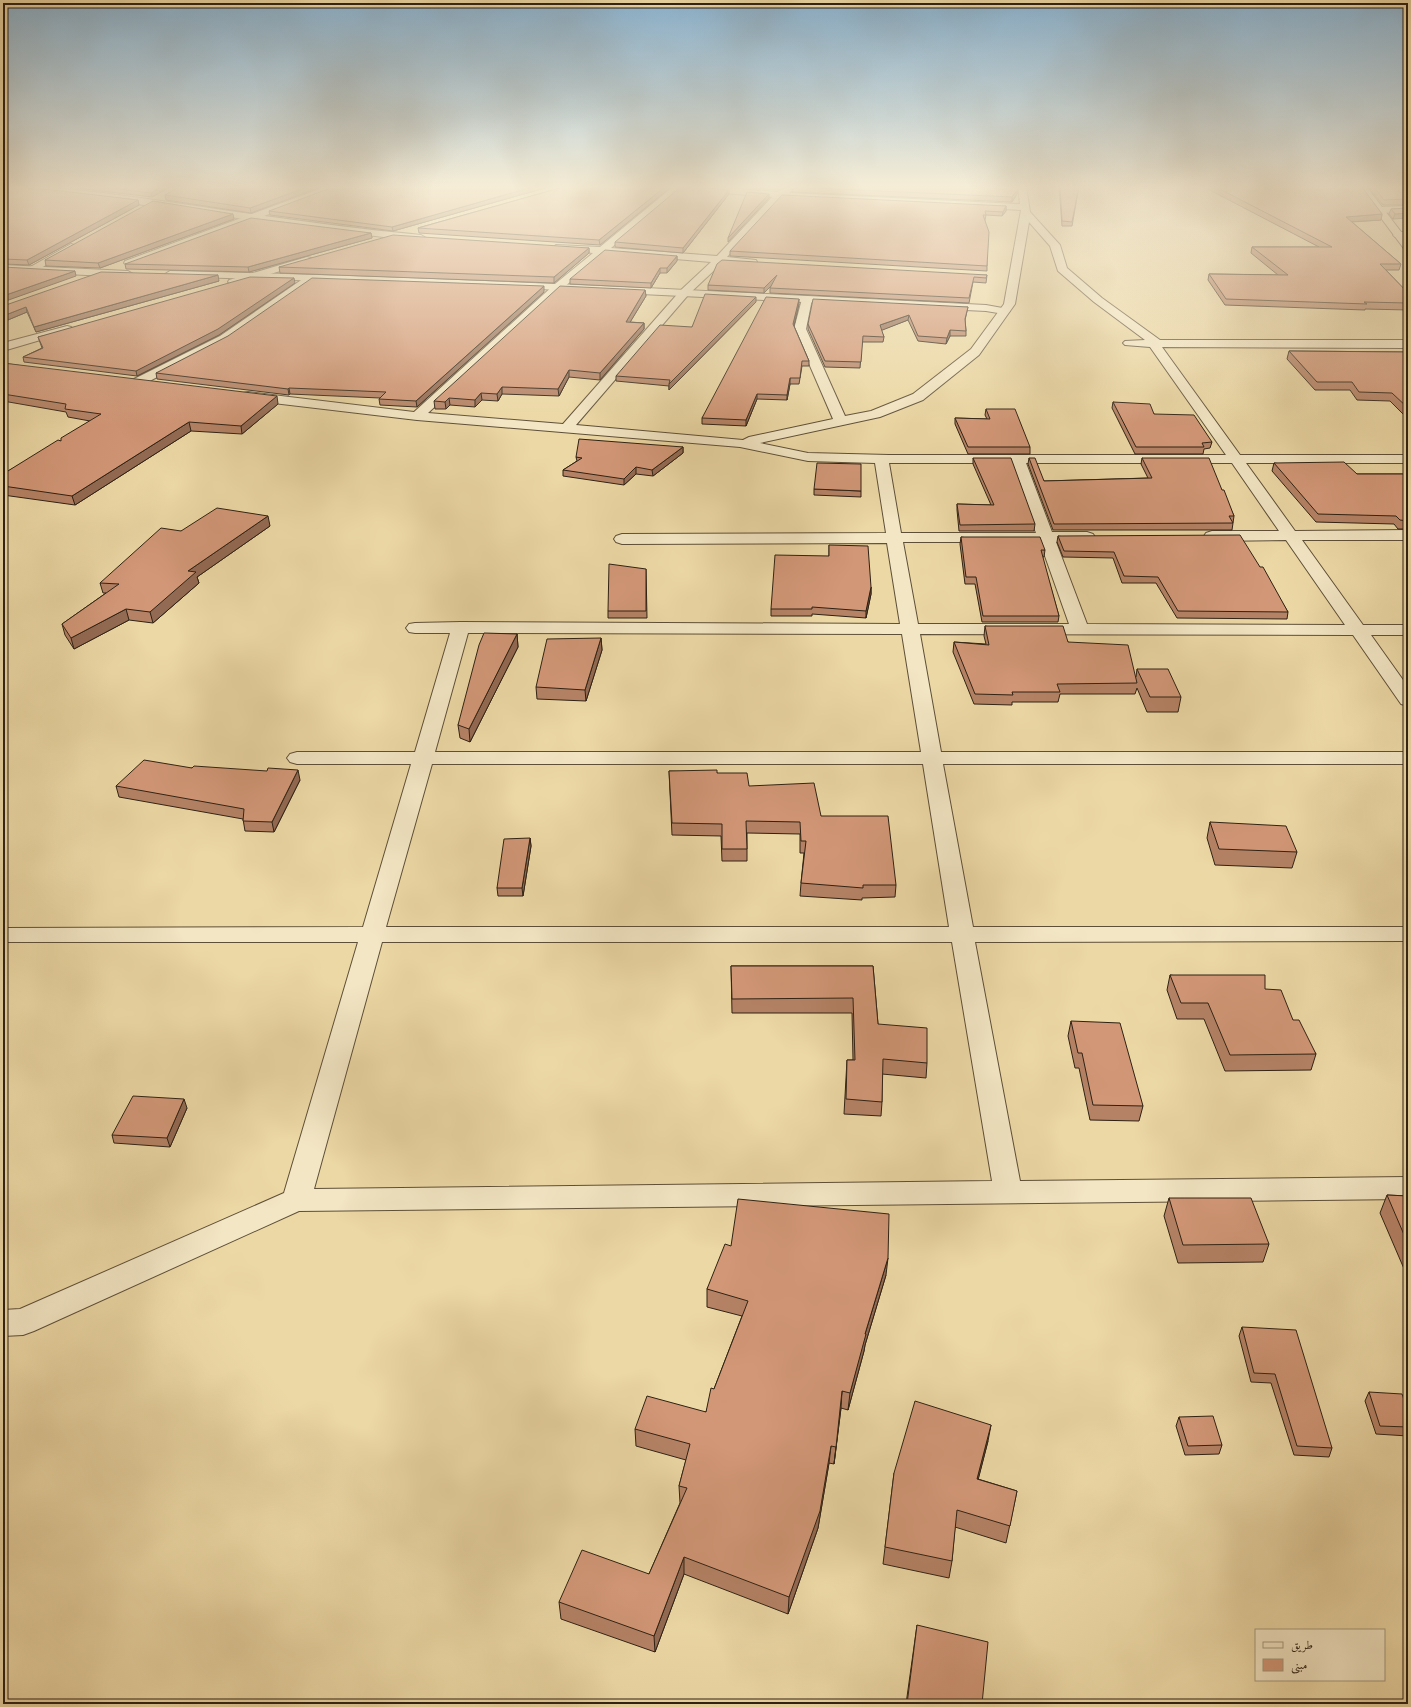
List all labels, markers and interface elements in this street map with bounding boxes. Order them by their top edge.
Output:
legend [1255,1629,1385,1681]
text: طريق [1291,1640,1313,1653]
text: مبنى [1291,1660,1307,1674]

